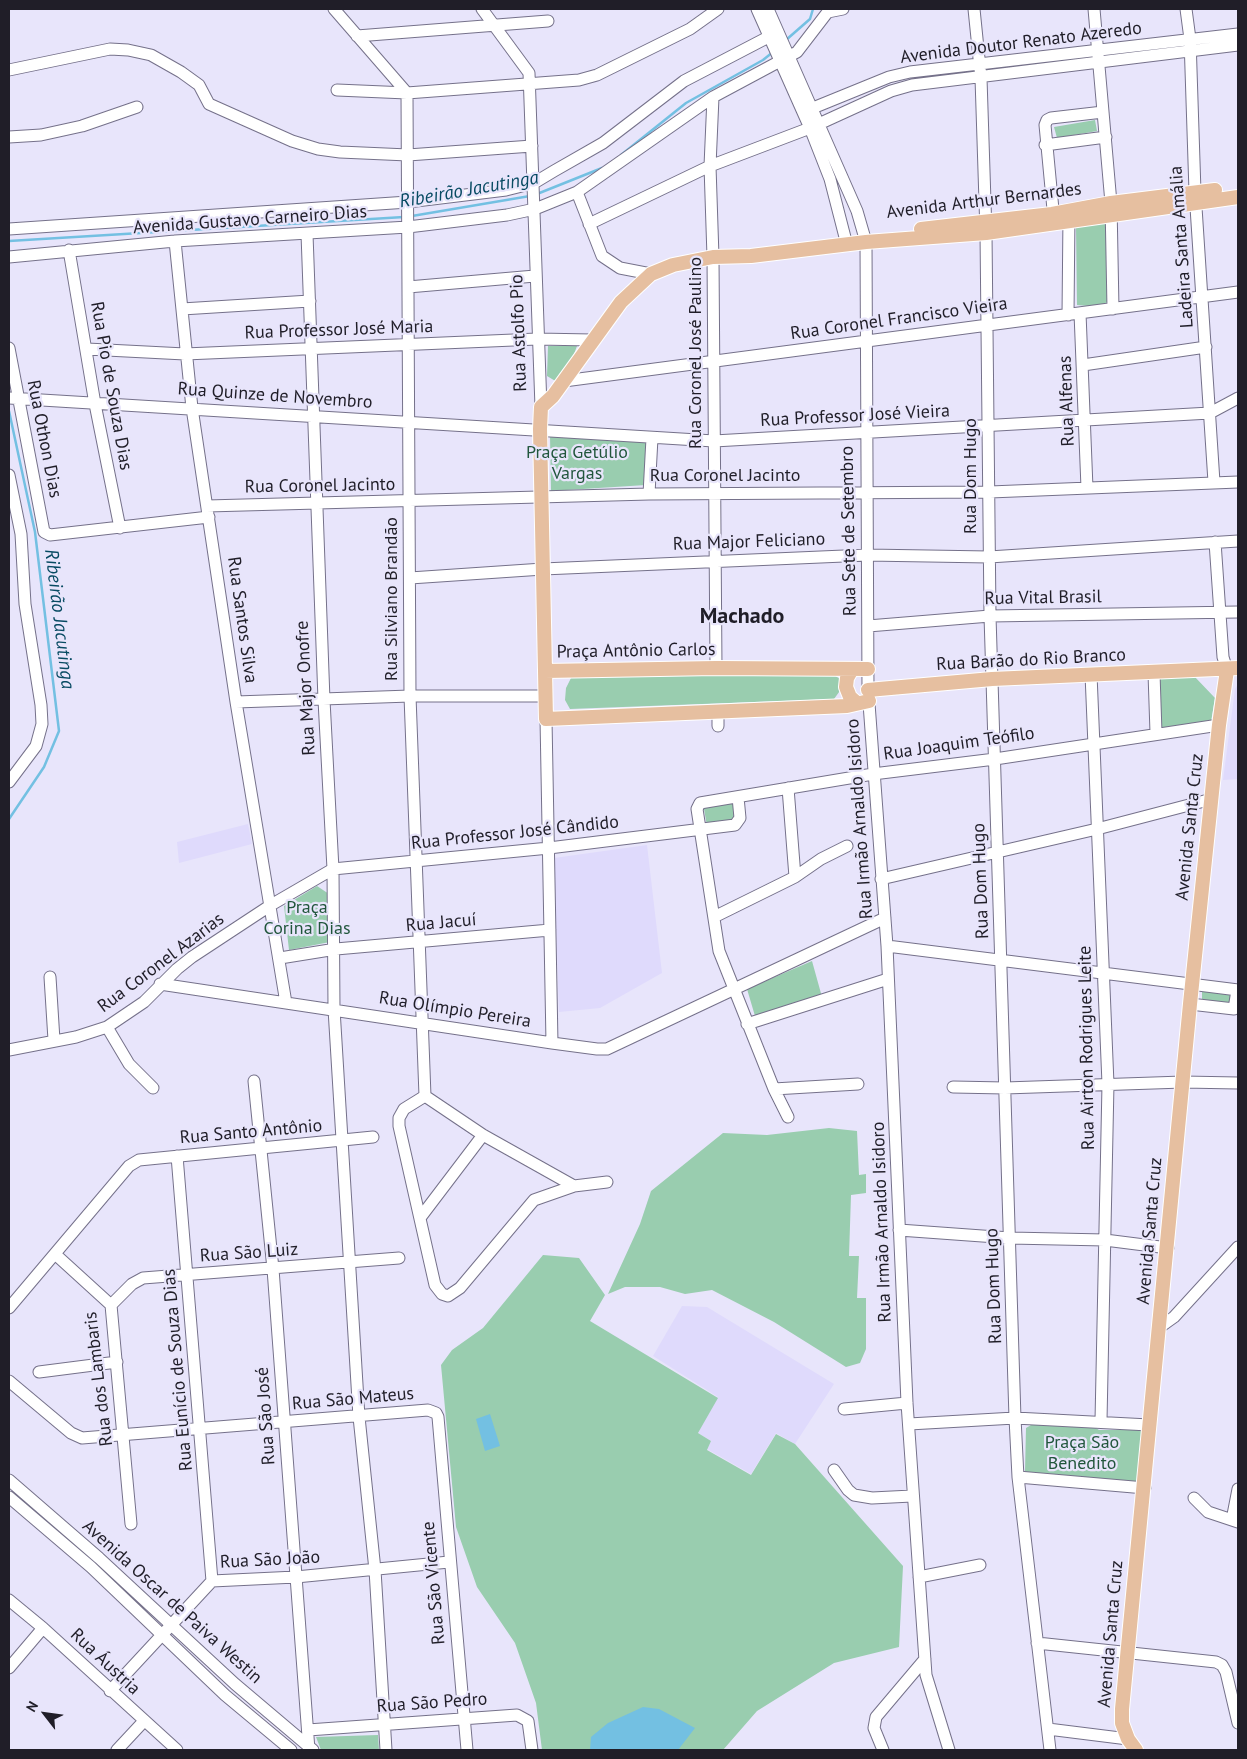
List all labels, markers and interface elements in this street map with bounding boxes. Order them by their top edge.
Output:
street label: Avenida Doutor Renato Azeredo [899,17,1143,69]
street label: Ladeira Santa Amália [1166,165,1198,329]
water label: Ribeirão Jacutinga [398,167,540,213]
street label: Avenida Arthur Bernardes [885,178,1083,224]
street label: Avenida Gustavo Carneiro Dias [132,201,368,239]
street label: Rua Coronel José Paulino [685,257,707,449]
street label: Rua Astolfo Pio [506,274,532,392]
street label: Rua Coronel Francisco Vieira [789,293,1009,345]
street label: Rua Pio de Souza Dias [86,300,136,472]
street label: Rua Professor José Maria [244,316,434,344]
street label: Rua Alfenas [1055,355,1079,447]
street label: Rua Othon Dias [22,378,66,500]
street label: Rua Quinze de Novembro [177,378,373,414]
street label: Rua Professor José Vieira [760,400,950,432]
street label: Rua Dom Hugo [960,418,982,534]
park label: Praça Getúlio Vargas [526,442,628,484]
street label: Rua Sete de Setembro [837,446,861,616]
street label: Rua Coronel Jacinto [650,465,800,487]
street label: Rua Coronel Jacinto [245,474,395,498]
street label: Rua Silviano Brandão [381,517,403,681]
street label: Rua Major Feliciano [672,529,826,555]
water label: Ribeirão Jacutinga [39,548,79,690]
street label: Rua Santos Silva [222,555,262,685]
street label: Rua Vital Brasil [984,586,1102,610]
district label: Machado [700,604,784,630]
street label: Rua Major Onofre [292,620,320,756]
street label: Praça Antônio Carlos [556,639,716,663]
street label: Rua Barão do Rio Branco [936,644,1126,676]
street label: Rua Irmão Arnaldo Isidoro [842,718,878,920]
street label: Rua Joaquim Teófilo [882,723,1036,765]
street label: Avenida Santa Cruz [1172,752,1208,902]
street label: Rua Professor José Cândido [410,811,620,855]
street label: Rua Dom Hugo [968,823,994,939]
park label: Praça Corina Dias [264,897,350,940]
street label: Rua Coronel Azarias [94,908,228,1018]
street label: Rua Jacuí [405,909,477,937]
street label: Rua Airton Rodrigues Leite [1074,946,1100,1150]
street label: Rua Olímpio Pereira [377,987,533,1033]
street label: Rua Santo Antônio [179,1115,323,1149]
street label: Rua Irmão Arnaldo Isidoro [868,1121,896,1323]
street label: Avenida Santa Cruz [1133,1157,1167,1305]
street label: Rua Dom Hugo [981,1228,1007,1344]
street label: Rua São Luiz [199,1239,299,1267]
street label: Rua Eunício de Souza Dias [158,1268,198,1472]
street label: Rua dos Lambaris [80,1311,118,1447]
street label: Rua São José [252,1366,280,1466]
street label: Rua São Mateus [291,1383,415,1415]
park label: Praça São Benedito [1045,1432,1119,1475]
street label: Avenida Oscar de Paiva Westin [78,1516,266,1688]
street label: Rua São Vicente [418,1520,450,1646]
street label: Rua São João [219,1547,321,1573]
street label: Avenida Santa Cruz [1094,1560,1128,1708]
street label: Rua Áustria [66,1624,144,1700]
street label: Rua São Pedro [376,1688,488,1718]
north arrow [20,1689,70,1739]
text: N [22,1698,42,1715]

